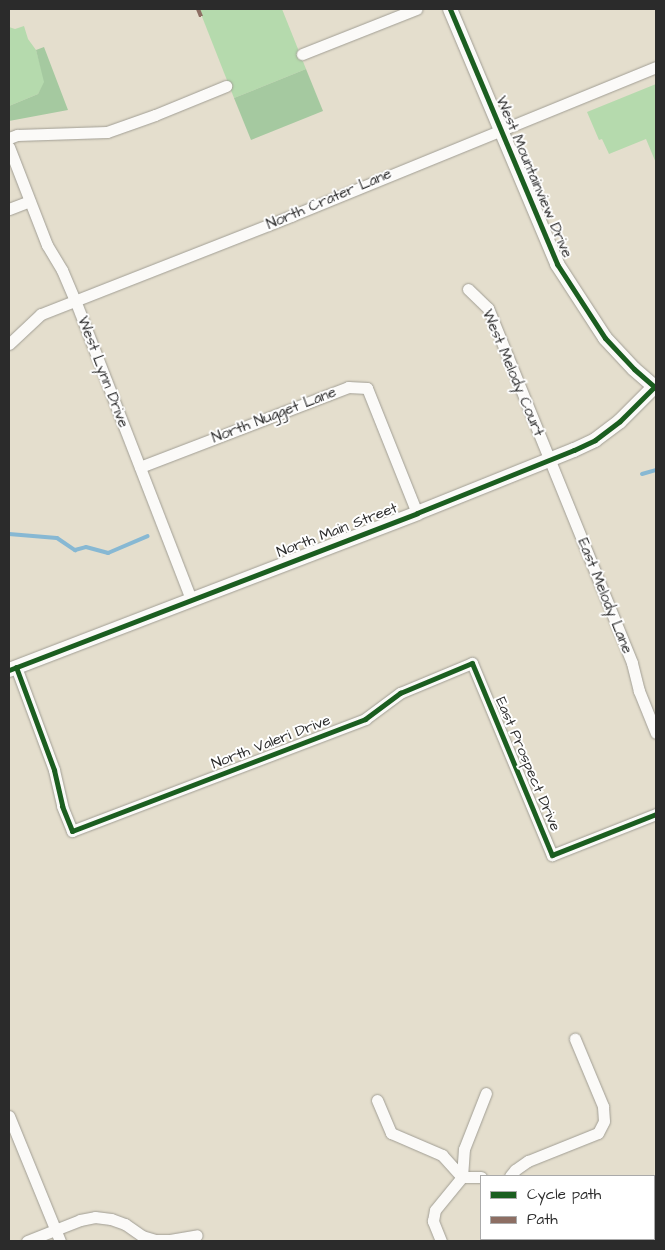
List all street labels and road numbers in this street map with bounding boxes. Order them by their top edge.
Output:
street label: West Mountainview Drive [492,94,576,260]
street label: North Crater Lane [264,164,394,234]
street label: West Melody Court [478,307,548,439]
street label: West Lynn Drive [74,314,132,430]
street label: North Nugget Lane [209,383,339,447]
street label: North Main Street [274,499,400,561]
street label: East Melody Lane [574,536,636,656]
street label: East Prospect Drive [492,694,564,834]
street label: North Valeri Drive [209,711,333,773]

